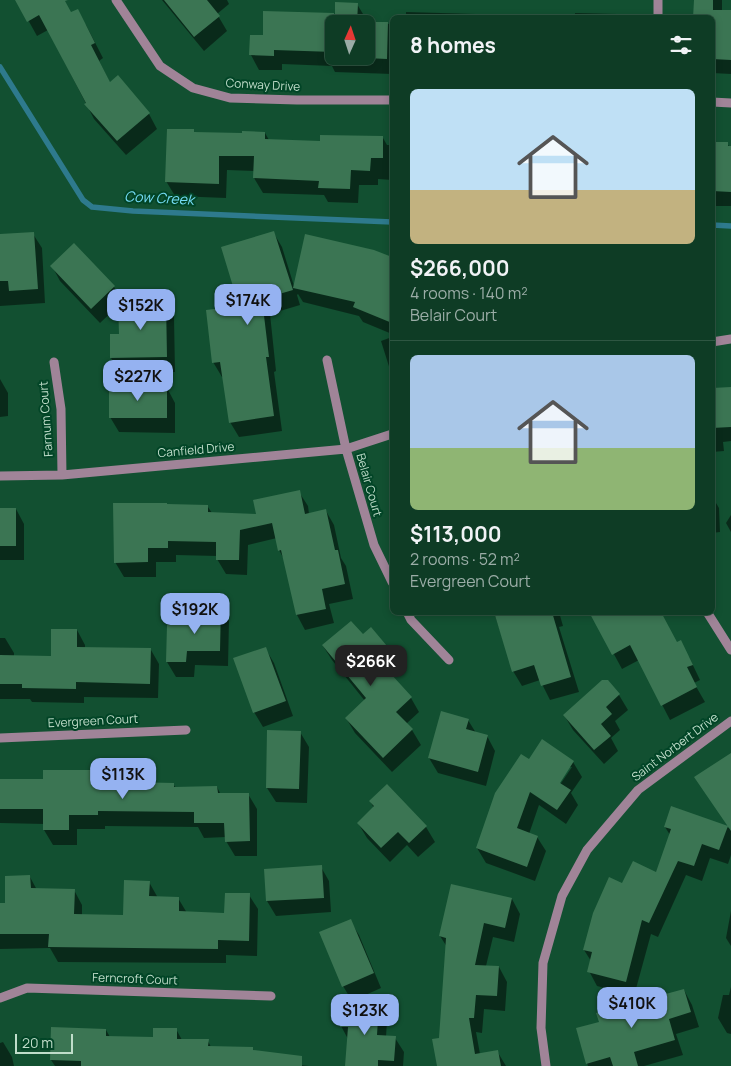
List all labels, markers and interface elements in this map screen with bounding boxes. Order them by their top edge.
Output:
north arrow [325,15,375,65]
map controls [325,15,375,65]
text: 8 homes [410,31,496,59]
icon: filters [667,31,695,59]
street label: Conway Drive [225,74,301,95]
icon: home [508,122,598,212]
water label: Cow Creek [124,186,196,209]
text: $266,000 [410,254,510,282]
text: 4 rooms · 140 m² [410,282,528,304]
pin: $174K [213,284,283,326]
pin: $152K [106,288,176,331]
text: $174K [225,289,271,311]
text: $152K [118,294,164,316]
text: Belair Court [410,304,497,326]
pin: $227K [103,360,173,402]
text: $227K [114,365,162,387]
street label: Farnum Court [34,381,57,457]
icon: home [508,387,598,477]
street label: Canfield Drive [157,438,235,461]
street label: Belair Court [352,451,387,519]
text: $113,000 [410,520,502,548]
text: 2 rooms · 52 m² [410,548,520,570]
text: Evergreen Court [410,570,531,592]
pin: $192K [160,592,230,635]
text: $192K [172,598,218,620]
pin: $266K [336,644,406,687]
text: $266K [346,650,396,672]
street label: Saint Norbert Drive [628,708,722,785]
street label: Evergreen Court [47,710,139,731]
pin: $113K [88,758,158,800]
text: $113K [101,763,145,785]
street label: Ferncroft Court [92,969,178,988]
pin: $410K [597,986,667,1029]
text: $410K [608,992,656,1014]
pin: $123K [330,994,400,1036]
text: $123K [342,999,388,1021]
scale bar [15,1031,72,1054]
text: 20 m [22,1033,53,1052]

